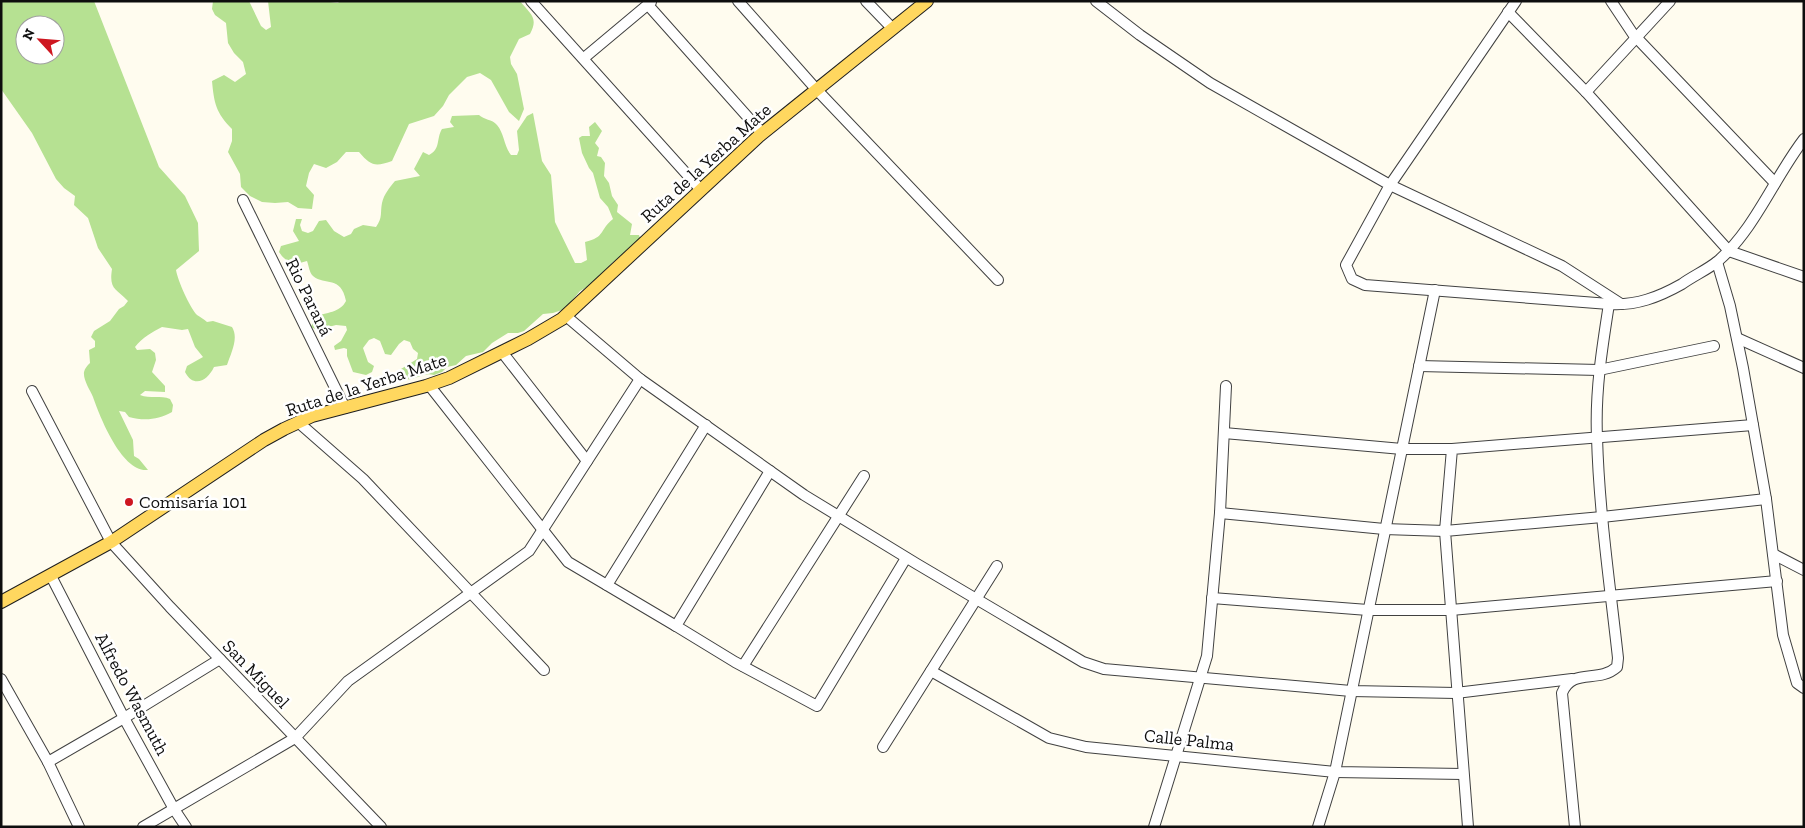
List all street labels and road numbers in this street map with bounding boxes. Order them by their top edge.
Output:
street label: Ruta de la Yerba Mate [636,99,776,227]
street label: Rio Paraná [281,255,337,340]
street label: Ruta de la Yerba Mate [283,349,449,421]
street label: Alfredo Wasmuth [90,629,174,759]
street label: San Miguel [218,635,294,713]
street label: Calle Palma [1143,724,1235,756]

